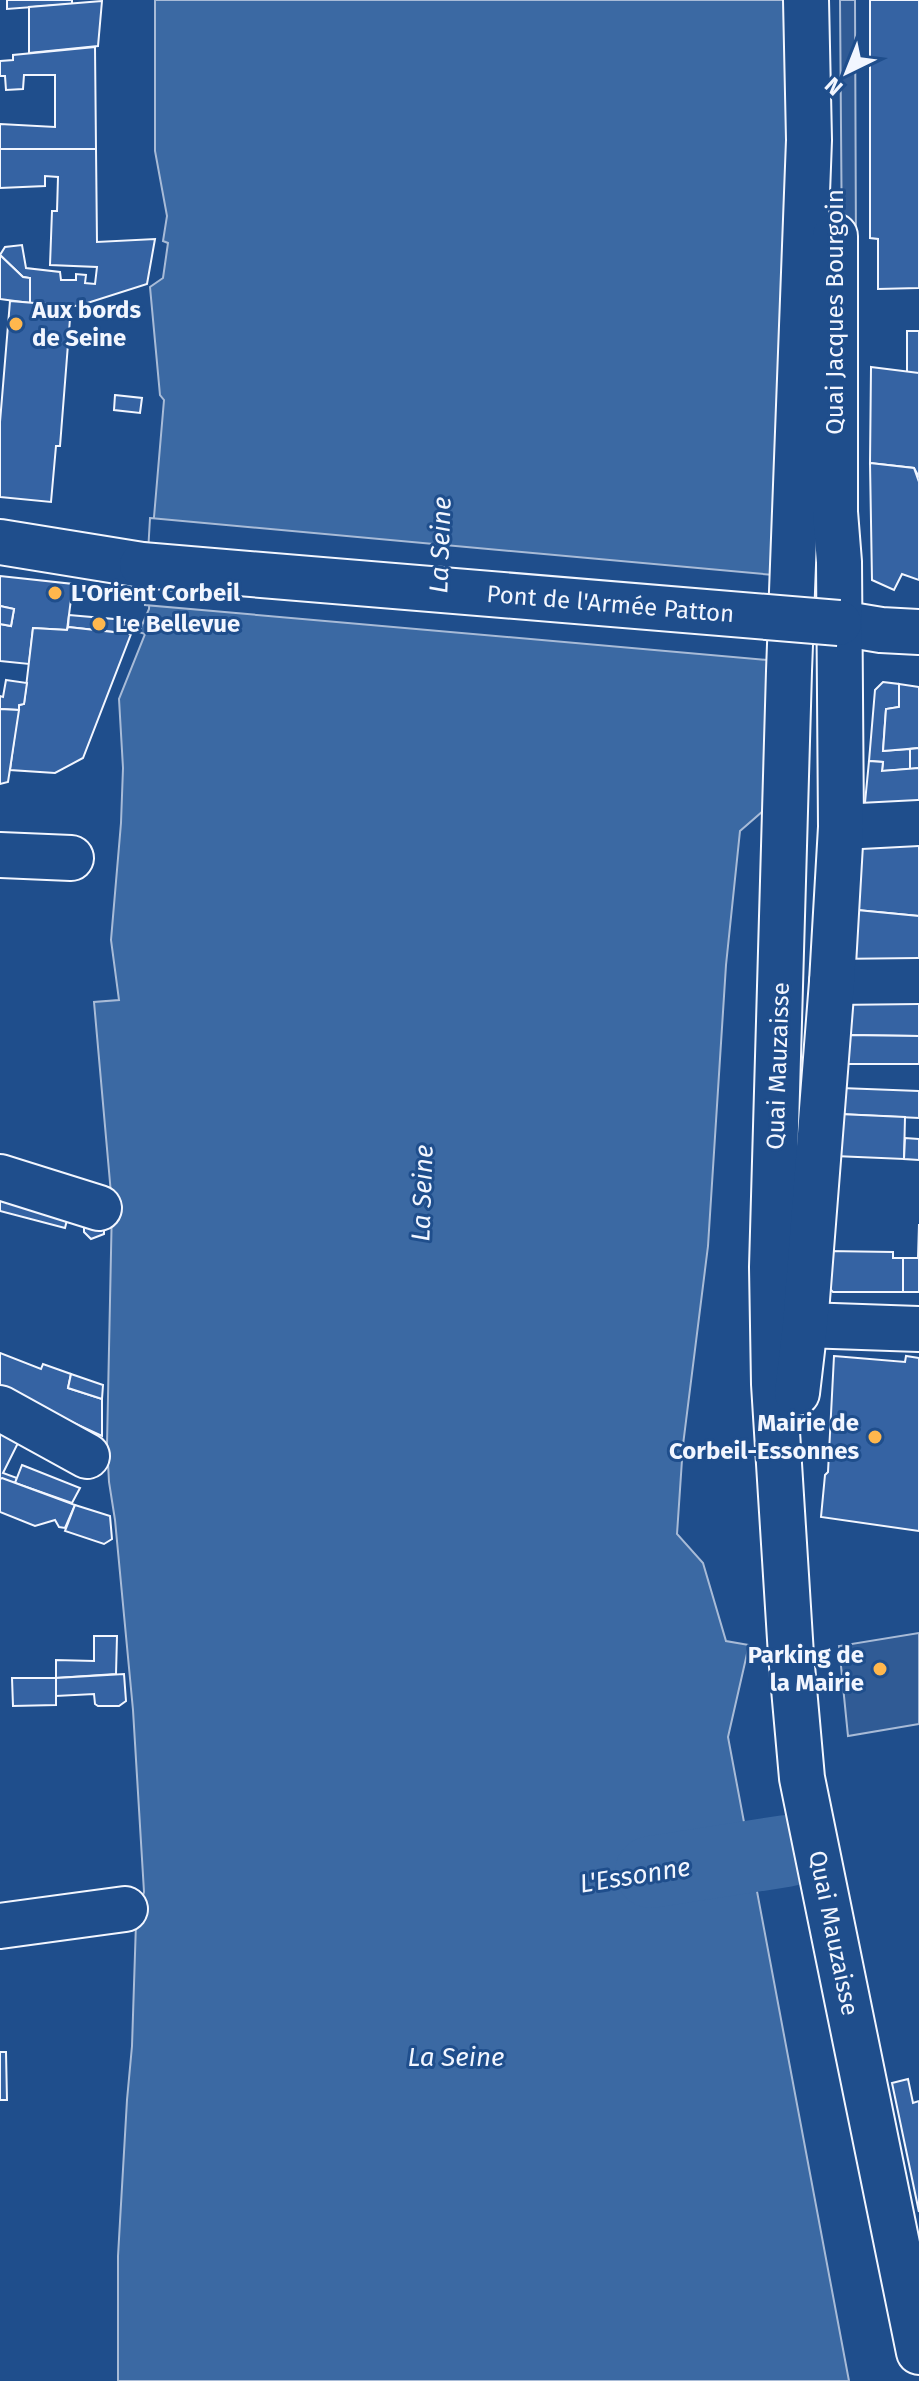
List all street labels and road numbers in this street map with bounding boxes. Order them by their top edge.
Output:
street label: Quai Jacques Bourgoin [821,189,849,435]
street label: Pont de l'Armée Patton [485,580,735,628]
street label: Quai Mauzaisse [761,982,795,1150]
street label: Quai Mauzaisse [803,1848,864,2018]

